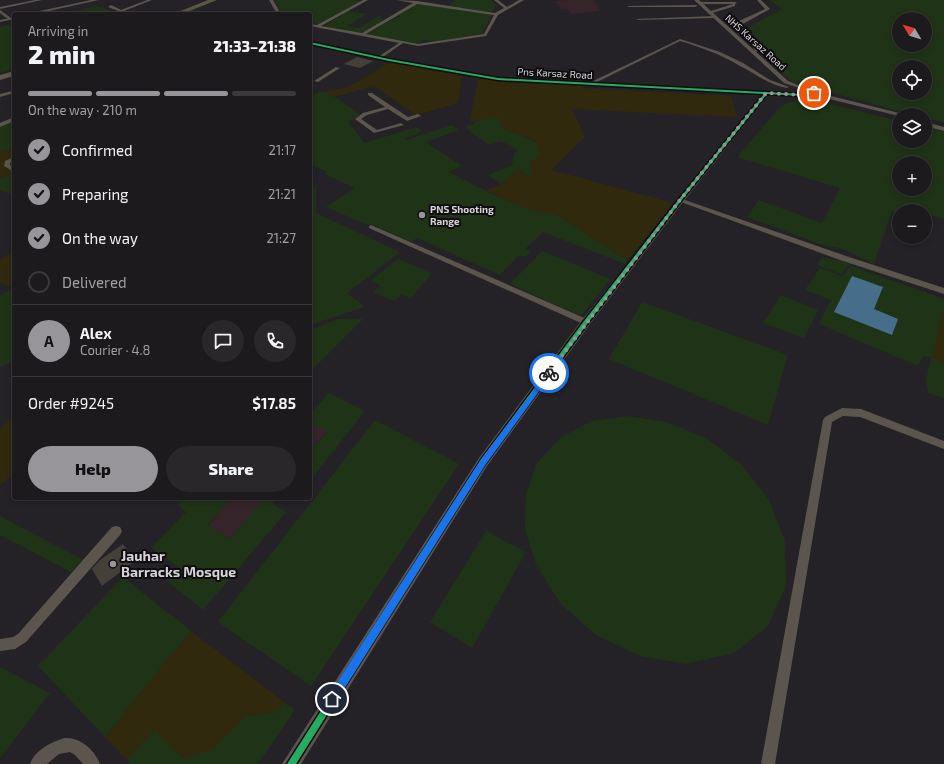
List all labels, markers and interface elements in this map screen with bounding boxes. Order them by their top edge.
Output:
street label: NHS Karsaz Road [723,11,789,73]
north arrow [892,12,932,52]
map controls [892,12,932,244]
text: Arriving in [28,23,88,39]
text: 21:33–21:38 [213,37,296,55]
text: 2 min [28,38,95,69]
button: locate [892,60,932,100]
street label: Pns Karsaz Road [517,65,593,81]
pin [797,76,831,110]
icon: bag [803,82,825,104]
text: On the way · 210 m [28,102,137,118]
button: layers [892,108,932,148]
icon: check [28,139,50,161]
text: Confirmed [62,141,133,159]
text: 21:17 [269,142,296,158]
button: + [892,156,932,196]
icon: check [28,183,50,205]
text: Preparing [62,185,128,203]
text: 21:21 [268,186,296,202]
place label: PNS Shooting Range [430,203,494,227]
button: − [892,204,932,244]
marker: PNS Shooting Range [417,210,427,220]
icon: check [28,227,50,249]
text: On the way [62,229,138,247]
text: 21:27 [266,230,296,246]
text: Delivered [62,273,127,291]
button: chat [202,320,244,362]
button: phone [254,320,296,362]
text: Alex [80,324,112,342]
text: A [44,332,54,350]
text: Courier · 4.8 [80,342,150,358]
courier [529,353,569,393]
icon: bike [538,362,560,384]
text: Order #9245 [28,394,114,412]
text: $17.85 [252,394,296,412]
button: Help [28,446,158,492]
button: Share [166,446,296,492]
place label: Jauhar Barracks Mosque [121,547,236,580]
marker: Jauhar Barracks Mosque [108,559,118,569]
pin [315,682,349,716]
icon: home [321,688,343,710]

